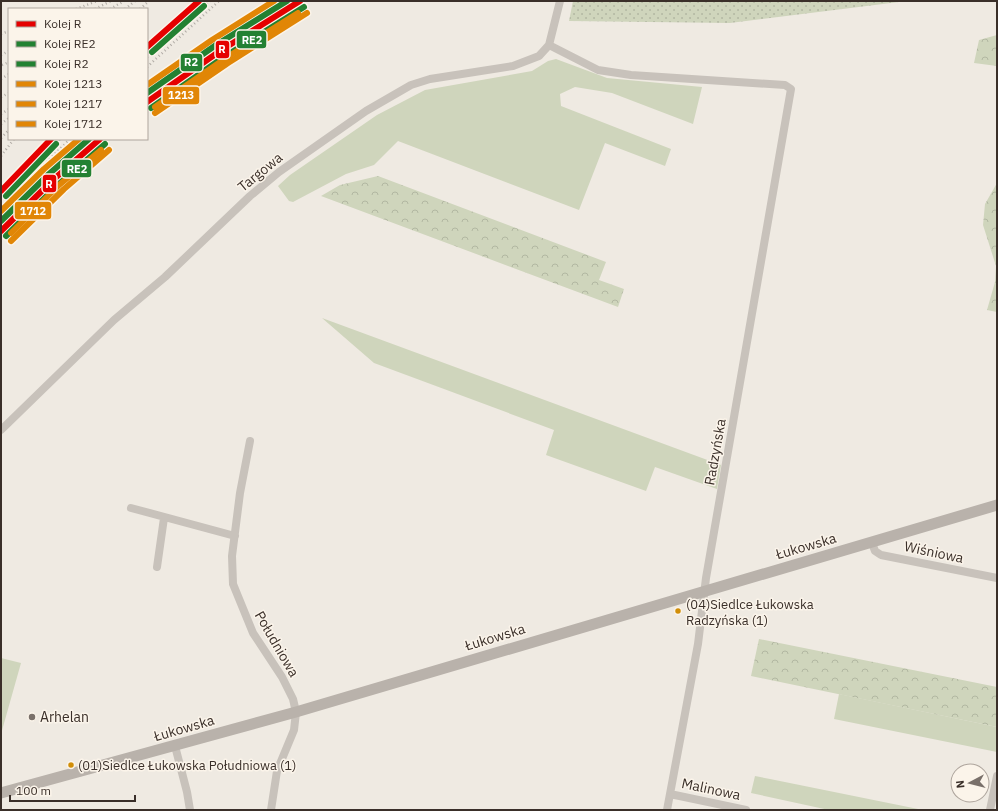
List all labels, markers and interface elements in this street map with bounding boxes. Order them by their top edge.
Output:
legend [8,8,148,140]
text: Kolej R [44,16,82,31]
line badge: RE2 [236,30,267,49]
text: RE2 [242,33,263,47]
text: Kolej RE2 [44,36,96,51]
line badge: R [215,40,230,59]
text: R [218,42,226,56]
line badge: R2 [180,53,203,72]
text: R2 [184,55,198,69]
text: Kolej R2 [44,56,89,71]
text: Kolej 1213 [44,76,103,91]
line badge: 1213 [162,86,200,105]
text: 1213 [168,88,194,102]
text: Kolej 1217 [44,96,103,111]
text: Kolej 1712 [44,116,103,131]
street label: Targowa [234,148,286,196]
line badge: RE2 [61,159,92,178]
text: RE2 [67,162,88,176]
line badge: R [42,174,57,193]
text: R [45,177,53,191]
line badge: 1712 [14,201,52,220]
text: 1712 [20,204,47,218]
street label: Radzyńska [700,417,730,487]
street label: Łukowska [773,529,839,563]
street label: Wiśniowa [903,537,966,567]
place label: (04)Siedlce Łukowska Radzyńska (1) [686,596,814,629]
marker: (04)Siedlce Łukowska Radzyńska (1) [673,606,683,616]
street label: Południowa [251,608,303,681]
street label: Łukowska [462,619,528,655]
place label: Arhelan [40,708,89,726]
street label: Łukowska [151,711,217,745]
marker: Arhelan [27,712,37,722]
place label: (01)Siedlce Łukowska Południowa (1) [78,757,296,774]
marker: (01)Siedlce Łukowska Południowa (1) [66,760,76,770]
north arrow [950,763,990,803]
street label: Malinowa [680,774,743,804]
scale bar [10,777,135,803]
text: N [953,779,968,789]
text: 100 m [16,783,51,798]

